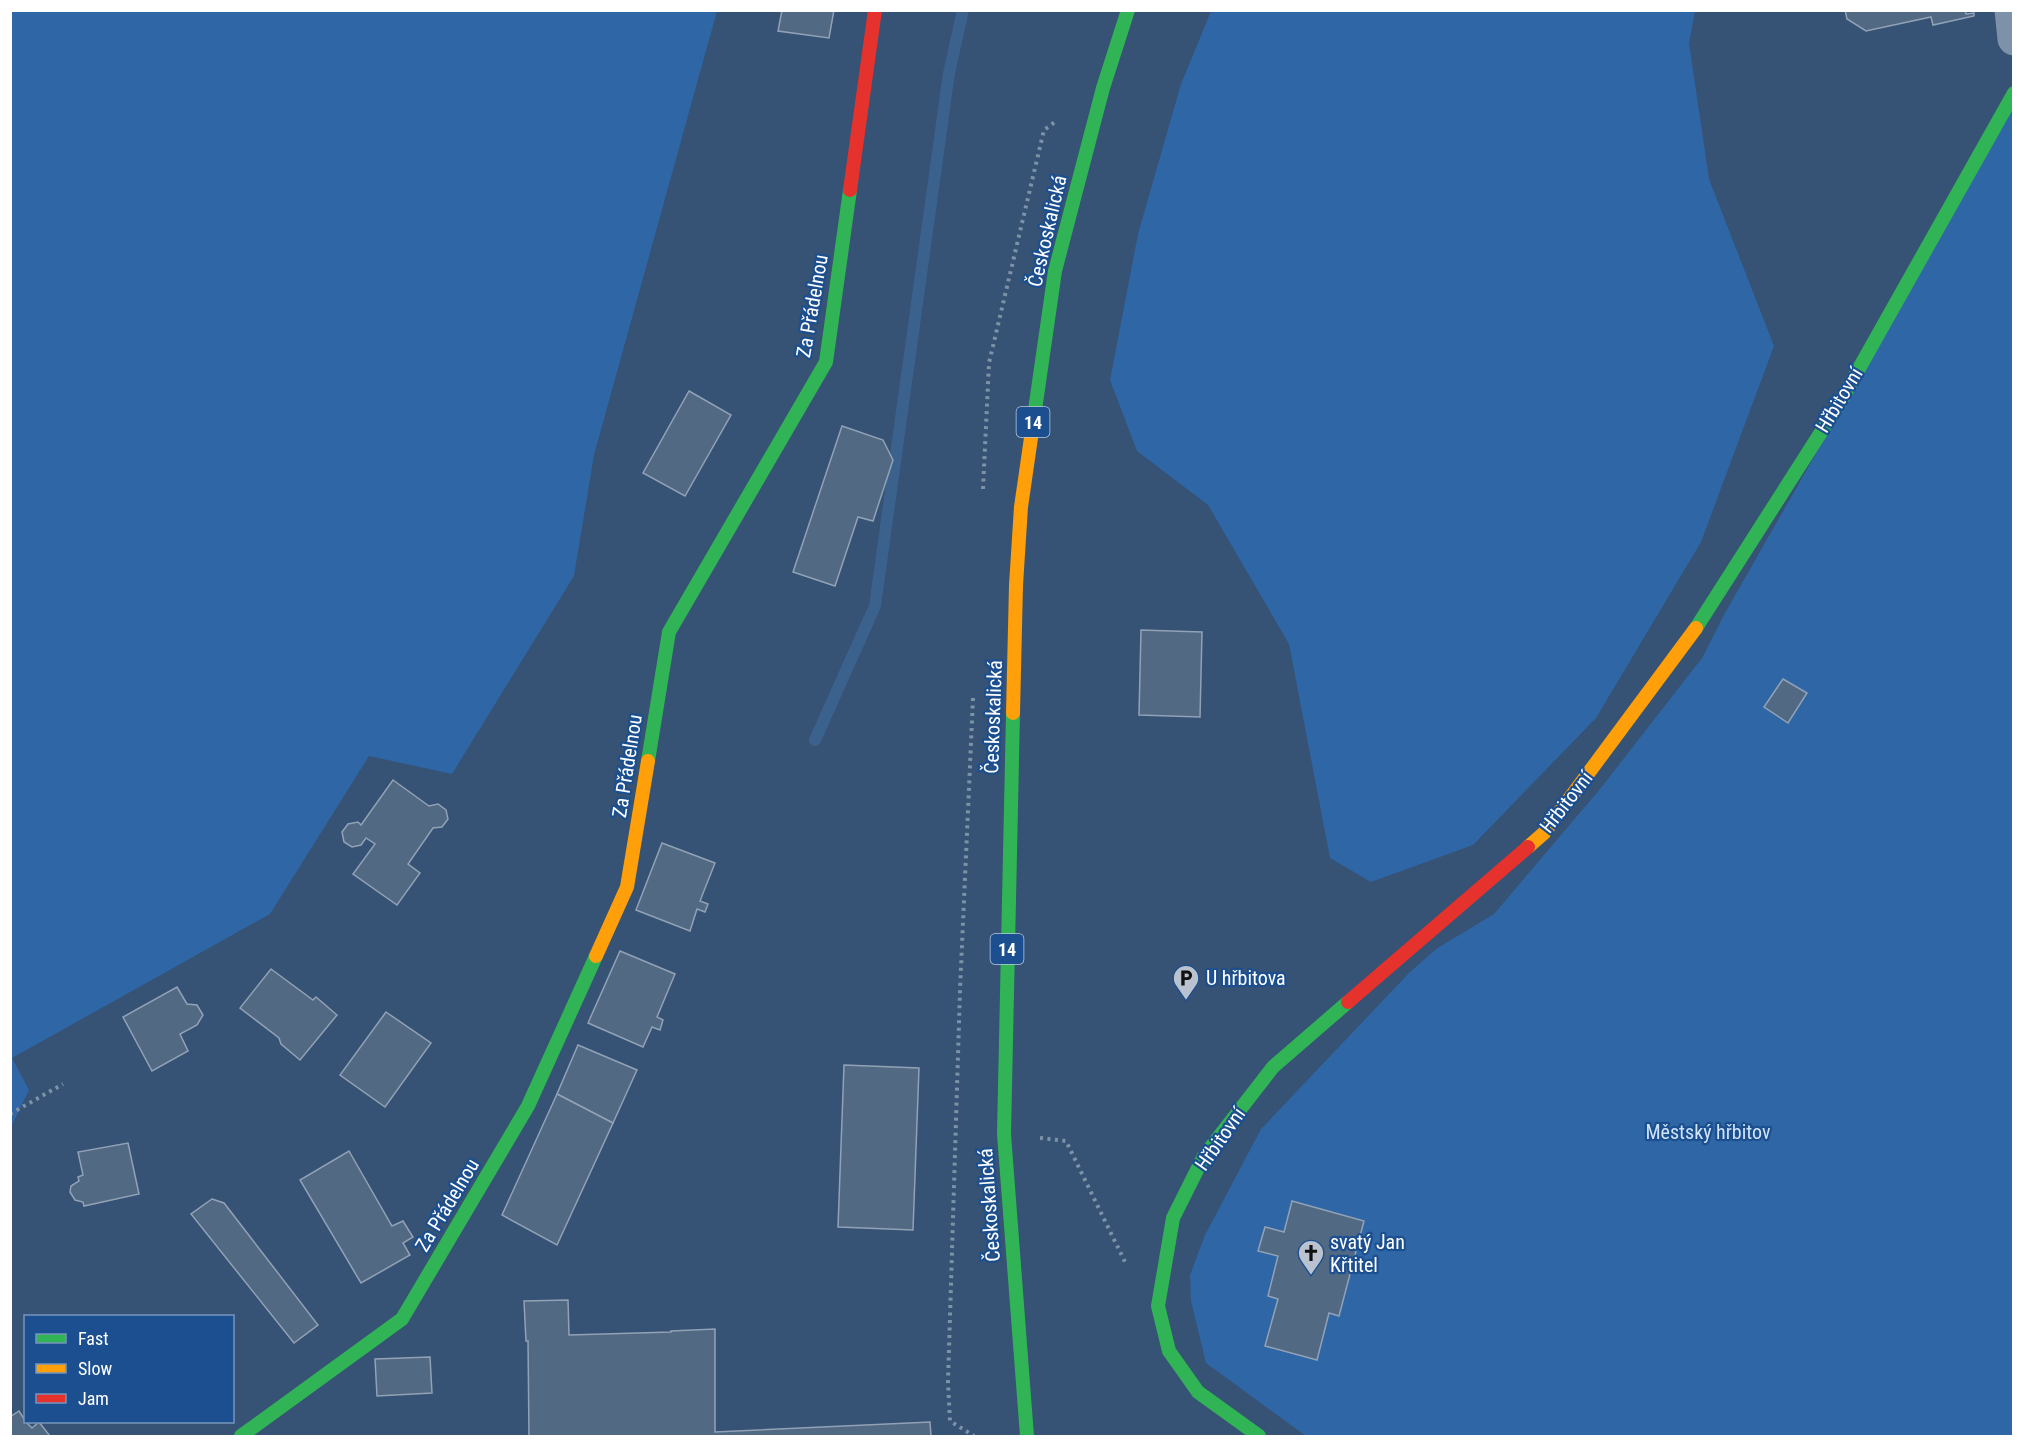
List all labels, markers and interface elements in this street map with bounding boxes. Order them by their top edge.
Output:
street label: Českoskalická [1023,173,1071,289]
street label: Za Přádelnou [791,253,833,359]
street label: Hřbitovní [1810,362,1868,437]
road number: 14 [1016,407,1050,437]
street label: Českoskalická [979,660,1007,774]
street label: Za Přádelnou [607,713,647,819]
street label: Hřbitovní [1535,765,1598,838]
road number: 14 [990,934,1024,964]
parking icon: U hřbitova [1171,963,1201,1001]
place label: U hřbitova [1206,966,1286,990]
street label: Hřbitovní [1190,1102,1251,1175]
park label: Městský hřbitov [1646,1120,1771,1144]
street label: Českoskalická [973,1147,1005,1263]
street label: Za Přádelnou [410,1154,484,1256]
place label: svatý Jan Křtitel [1330,1230,1405,1277]
church icon: svatý Jan Křtitel [1296,1238,1326,1276]
legend [24,1315,234,1423]
text: Fast [78,1328,109,1349]
text: Slow [78,1358,113,1379]
text: Jam [78,1388,109,1409]

